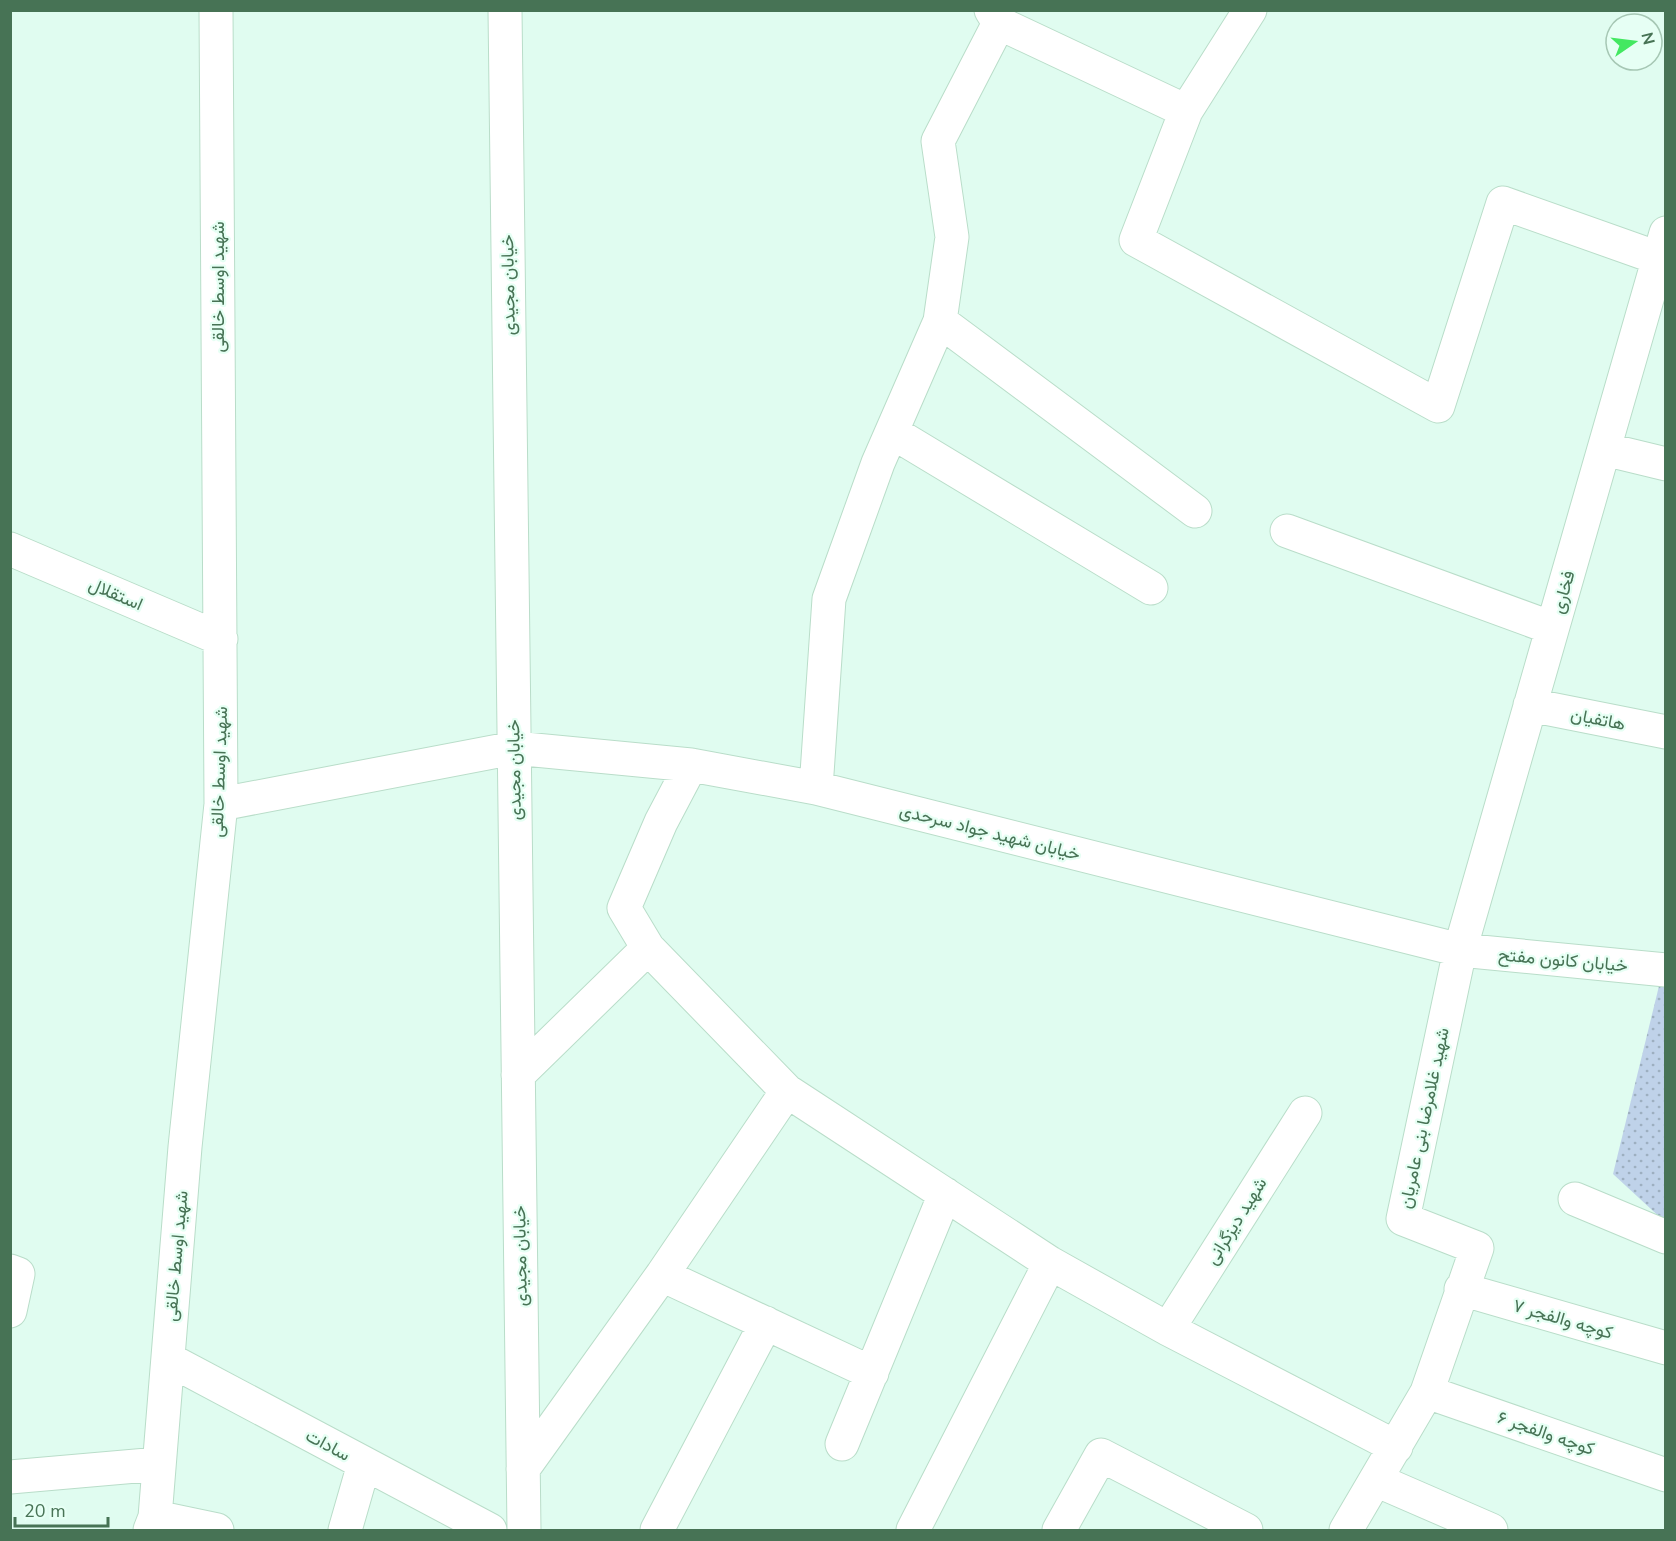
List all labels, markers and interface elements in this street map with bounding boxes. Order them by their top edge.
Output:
north arrow [1604,12,1664,72]
text: N [1635,30,1660,47]
street label: شهید اوسط خالقی [206,221,230,353]
street label: خیابان مجیدی [495,234,521,336]
street label: فخاری [1545,568,1581,616]
street label: استقلال [85,572,147,616]
street label: هاتفیان [1569,702,1627,736]
street label: شهید اوسط خالقی [205,706,233,838]
street label: خیابان مجیدی [501,719,527,821]
street label: خیابان شهید جواد سرحدی [897,798,1083,866]
street label: خیابان کانون مفتح [1497,942,1629,978]
street label: شهید غلامرضا بنی عامریان [1393,1025,1455,1211]
street label: شهید دیزگرانی [1200,1173,1272,1269]
street label: شهید اوسط خالقی [158,1190,194,1322]
street label: خیابان مجیدی [507,1205,533,1307]
street label: کوچه والفجر ۷ [1510,1293,1616,1345]
street label: کوچه والفجر ۶ [1494,1405,1598,1461]
street label: سادات [301,1423,355,1467]
scale bar [15,1490,108,1528]
text: 20 m [24,1499,66,1523]

